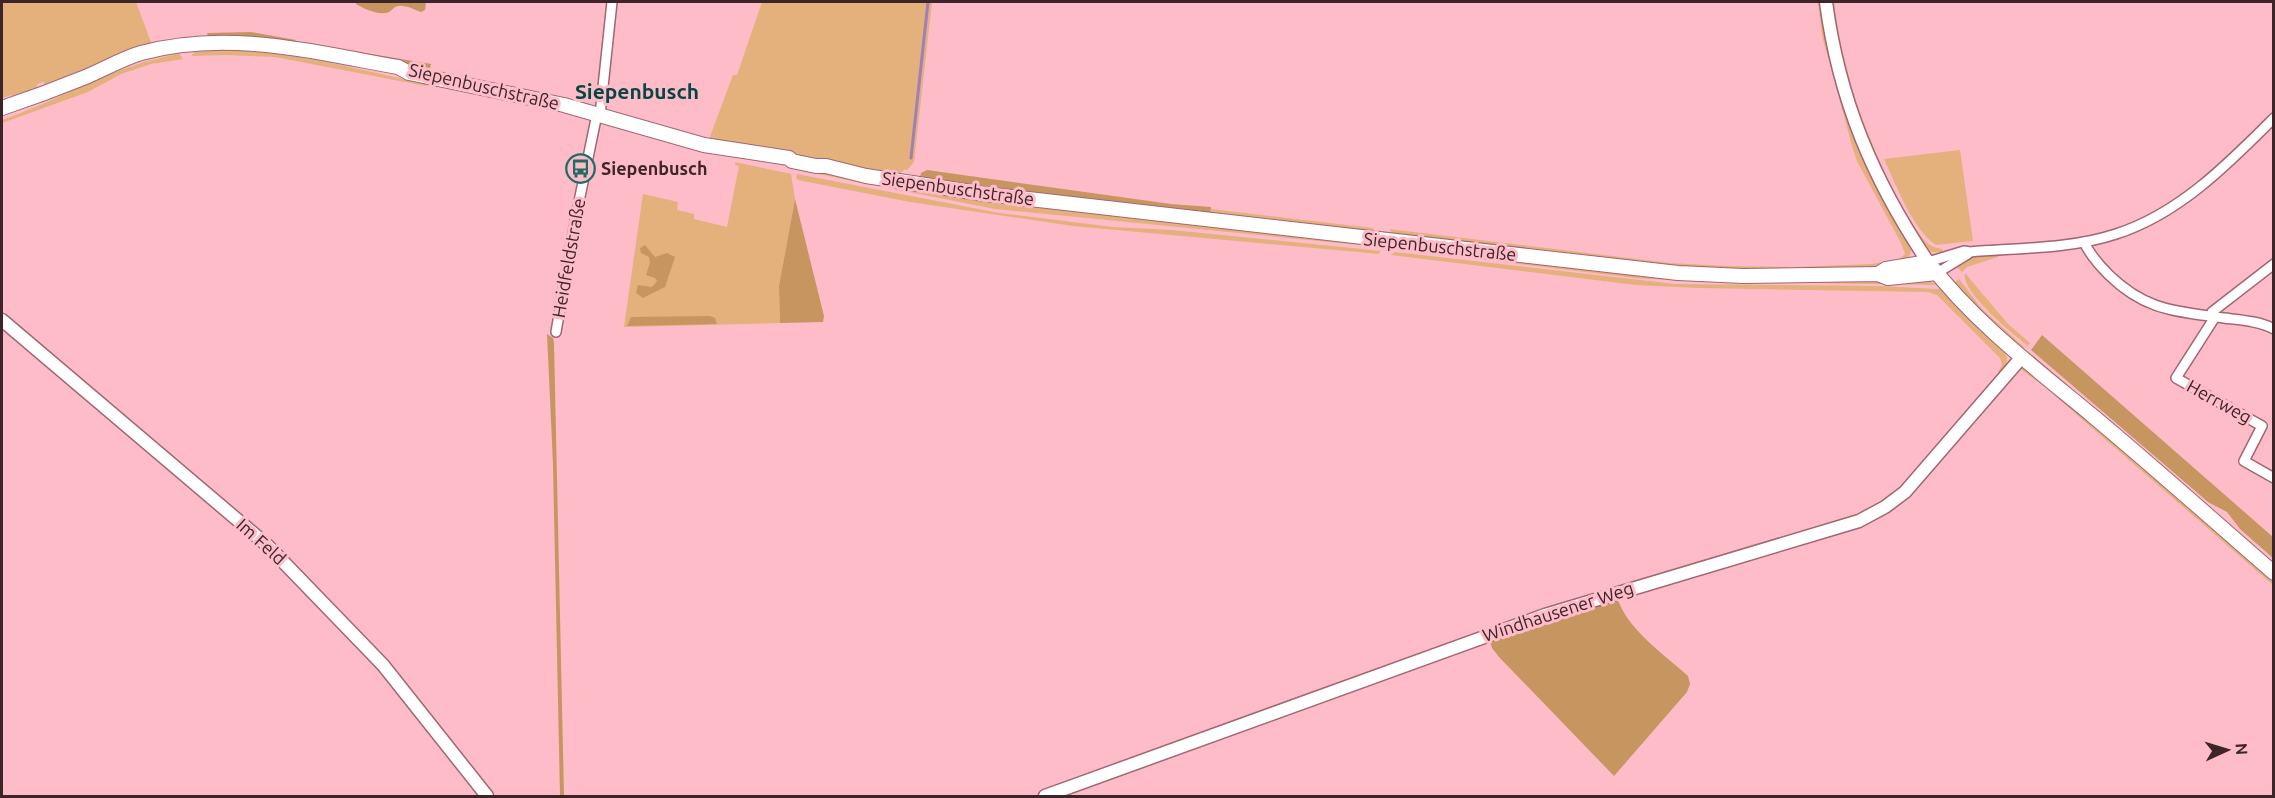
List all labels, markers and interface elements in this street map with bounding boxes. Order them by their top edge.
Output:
street label: Siepenbuschstraße [407,59,561,113]
district label: Siepenbusch [575,79,699,103]
bus stop icon: Siepenbusch [564,153,596,185]
place label: Siepenbusch [601,158,707,178]
street label: Siepenbuschstraße [881,167,1036,209]
street label: Heidfeldstraße [548,196,588,319]
street label: Siepenbuschstraße [1363,228,1517,264]
street label: Herrweg [2184,375,2255,427]
street label: Im Feld [233,514,290,568]
street label: Windhausener Weg [1480,577,1636,645]
north arrow [2197,720,2257,780]
text: N [2233,742,2251,756]

